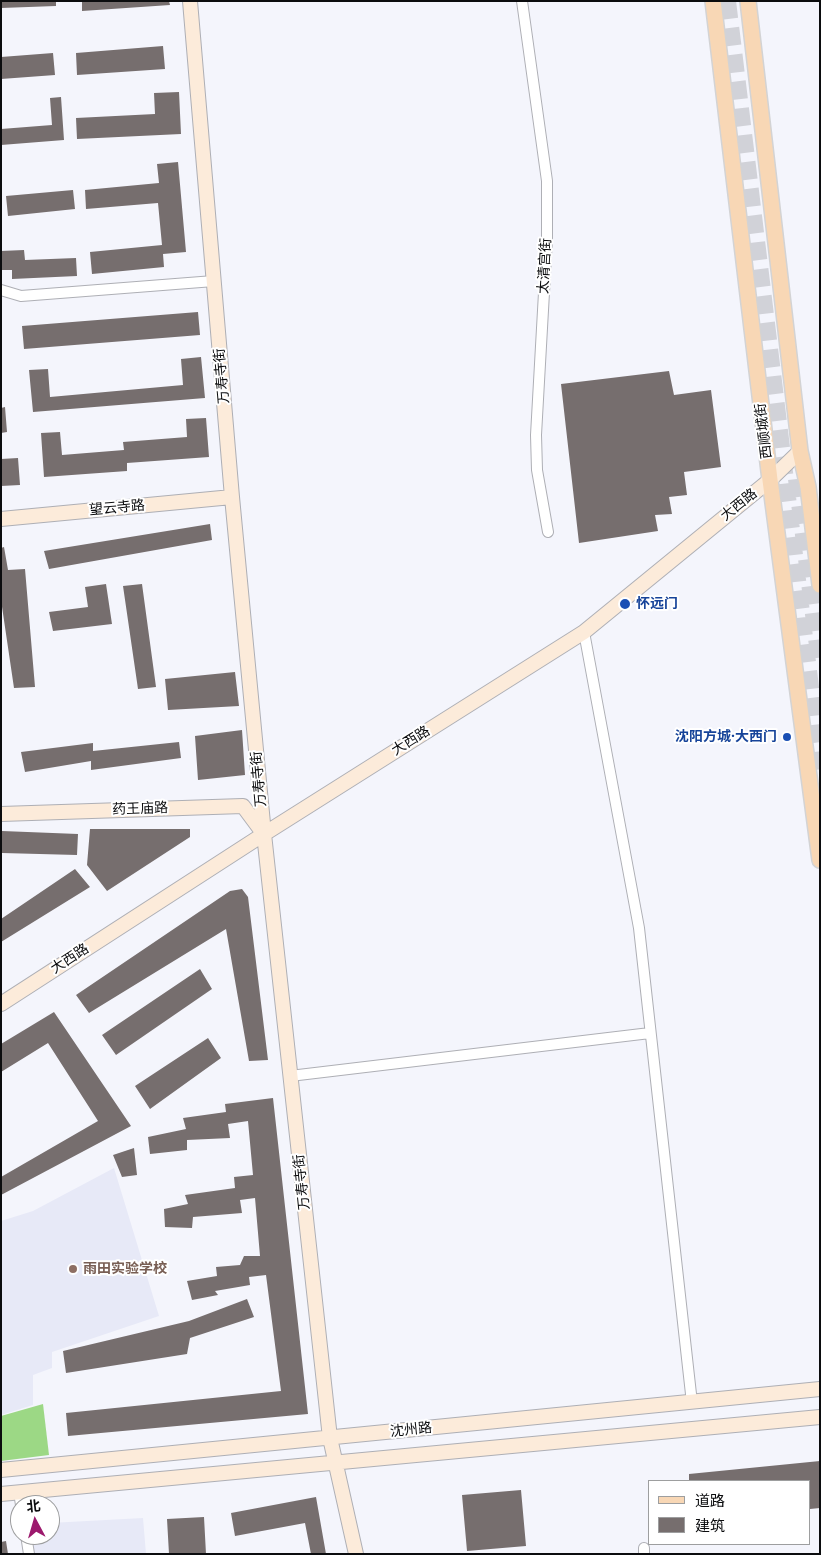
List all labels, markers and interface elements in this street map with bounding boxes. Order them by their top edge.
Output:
street label: 太清宫街 [535,238,555,294]
street label: 万寿寺街 [211,347,233,405]
street label: 西顺城街 [752,402,776,460]
street label: 大西路 [717,485,761,525]
street label: 望云寺路 [88,497,146,519]
place label: 怀远门 [636,596,678,612]
marker: 怀远门 [618,597,632,611]
street label: 大西路 [389,723,433,759]
place label: 沈阳方城·大西门 [675,729,777,745]
marker: 沈阳方城·大西门 [781,731,793,743]
street label: 万寿寺街 [248,750,270,808]
street label: 药王庙路 [112,800,168,818]
street label: 大西路 [48,941,92,977]
street label: 万寿寺街 [291,1153,313,1211]
place label: 雨田实验学校 [83,1261,167,1277]
marker: 雨田实验学校 [67,1263,79,1275]
street label: 沈州路 [389,1419,433,1441]
legend [648,1480,811,1545]
text: 道路 [695,1490,725,1510]
north arrow [10,1495,60,1545]
text: 北 [26,1495,41,1516]
text: 建筑 [695,1515,725,1535]

